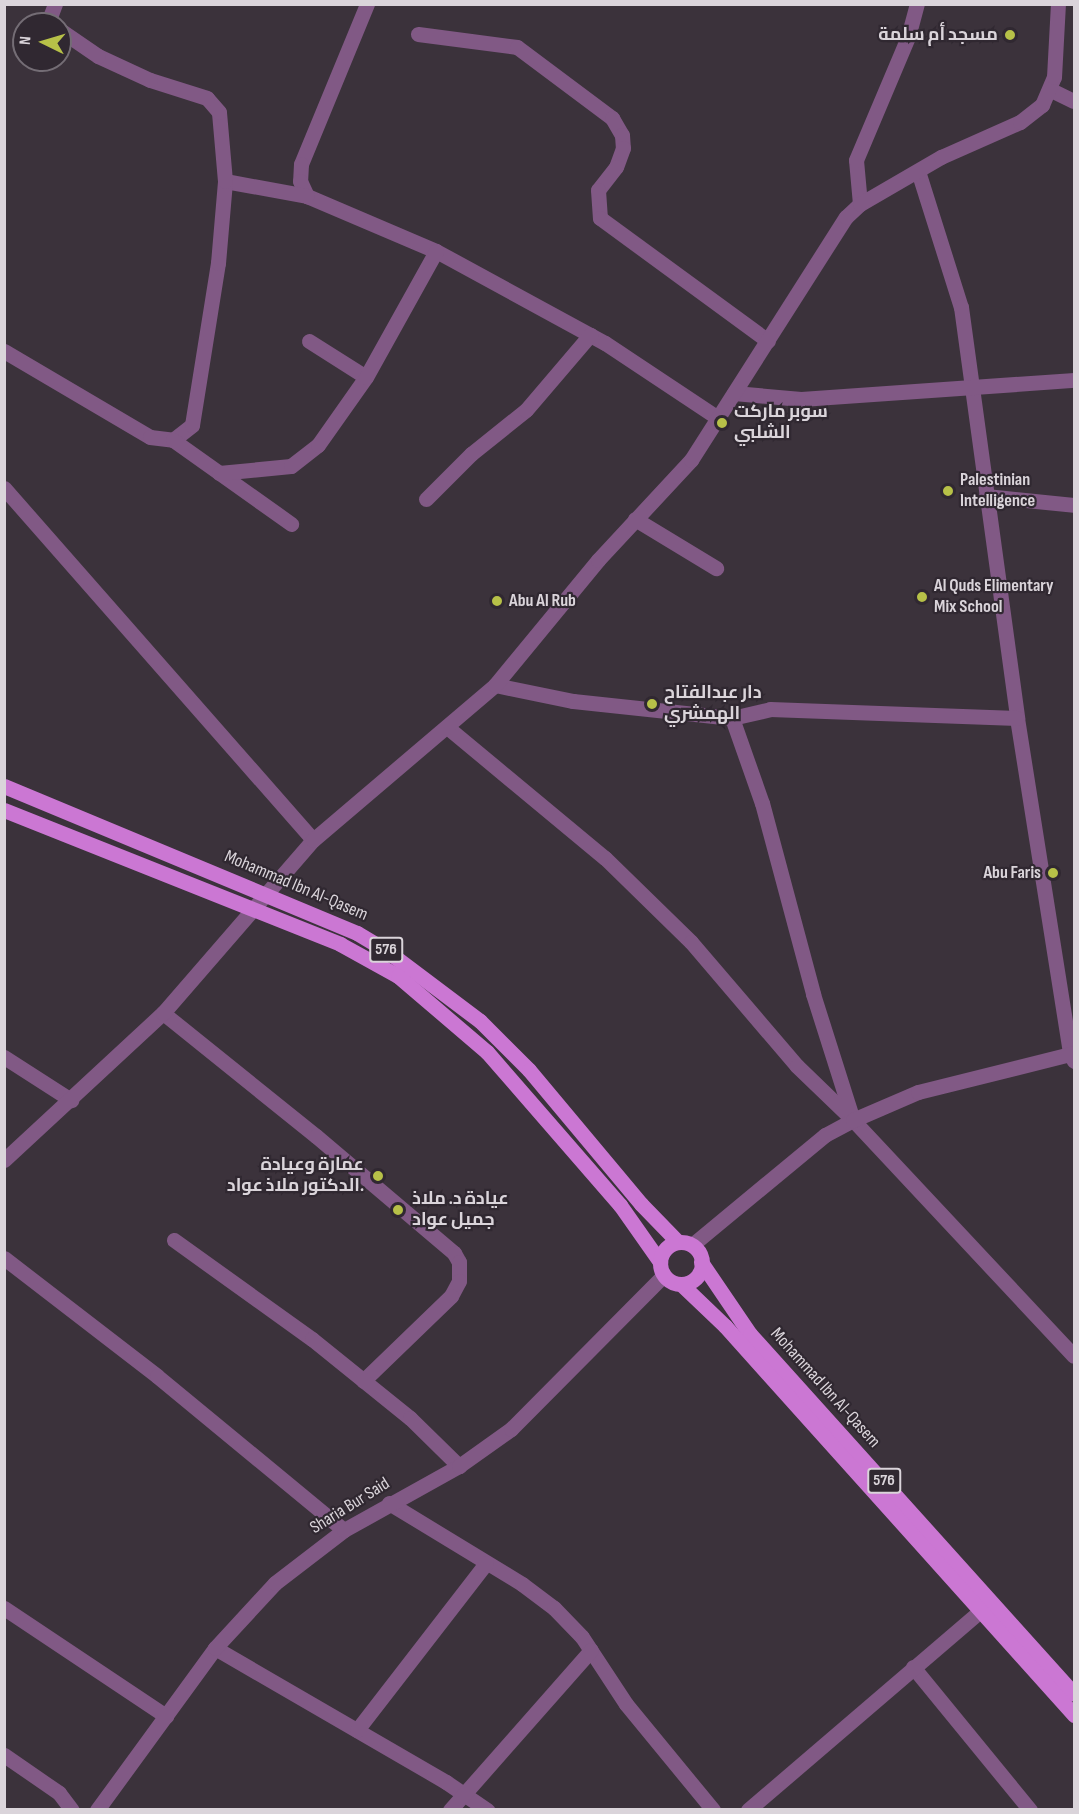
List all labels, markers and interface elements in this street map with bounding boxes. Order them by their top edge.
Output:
north arrow [12,12,72,72]
place label: مسجد أم سلمة [878,24,998,46]
marker: مسجد أم سلمة [1003,28,1017,42]
text: N [16,35,35,46]
place label: سوبر ماركت الشلبي [734,402,828,444]
marker: سوبر ماركت الشلبي [715,416,729,430]
place label: Palestinian Intelligence [960,470,1035,512]
marker: Palestinian Intelligence [941,484,955,498]
place label: Al Quds Elimentary Mix School [934,576,1054,618]
place label: Abu Al Rub [509,590,576,612]
marker: Al Quds Elimentary Mix School [915,590,929,604]
marker: Abu Al Rub [490,594,504,608]
place label: دار عبدالفتاح الهمشري [664,683,762,726]
marker: دار عبدالفتاح الهمشري [645,697,659,711]
street label: Mohammad Ibn Al-Qasem [221,846,371,926]
place label: Abu Faris [983,862,1041,884]
marker: Abu Faris [1046,866,1060,880]
road number: 576 [368,937,404,963]
place label: عمارة وعيادة الدكتور ملاذ عواد. [227,1155,364,1198]
marker: عمارة وعيادة الدكتور ملاذ عواد. [369,1167,387,1185]
place label: عيادة د. ملاذ جميل عواد [412,1189,509,1232]
marker: عيادة د. ملاذ جميل عواد [389,1201,407,1219]
street label: Mohammad Ibn Al-Qasem [766,1324,884,1452]
road number: 576 [866,1468,902,1494]
street label: Sharia Bur Said [306,1473,394,1539]

